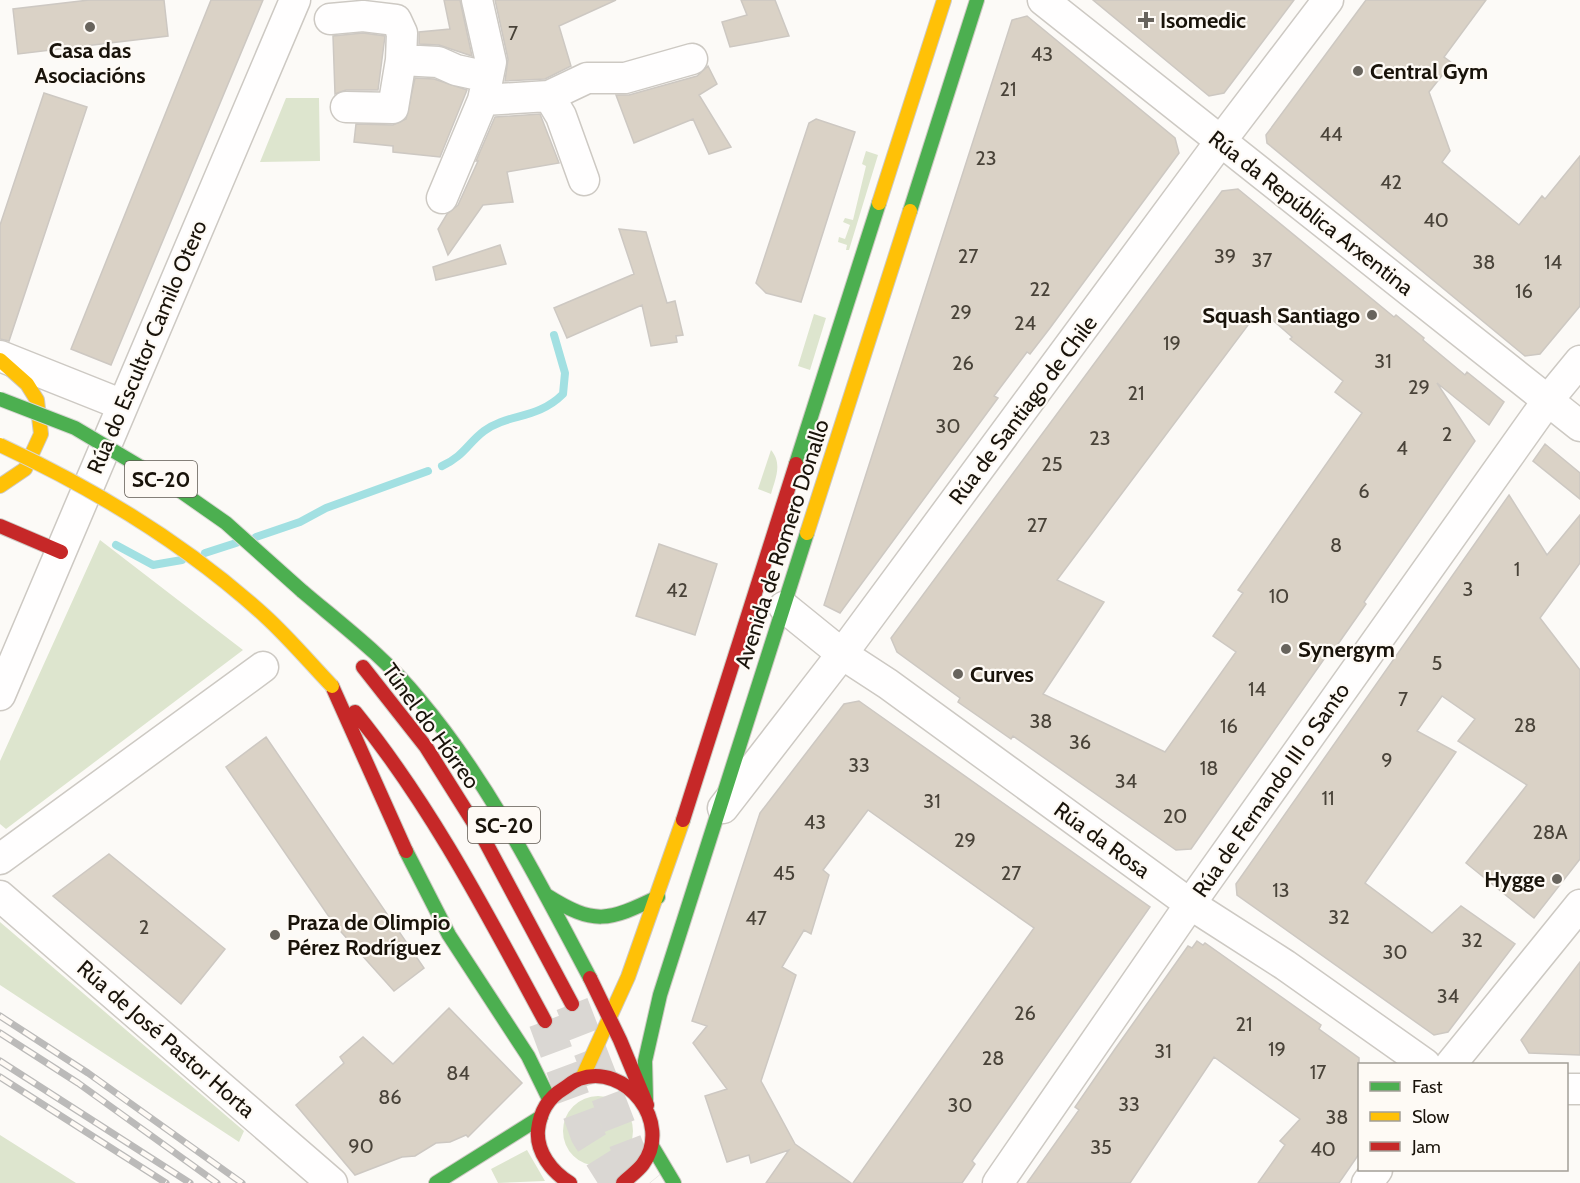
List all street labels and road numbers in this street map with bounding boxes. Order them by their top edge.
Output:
street label: Rúa da República Arxentina [1203,125,1419,302]
street label: Rúa do Escultor Camilo Otero [81,216,213,478]
street label: Rúa de Santiago de Chile [943,310,1103,510]
street label: Avenida de Romero Donallo [729,416,835,672]
road number: SC-20 [125,461,197,497]
street label: Túnel do Hórreo [376,658,486,794]
street label: Rúa de Fernando III o Santo [1187,678,1355,902]
street label: Rúa da Rosa [1049,796,1156,884]
road number: SC-20 [468,807,540,843]
street label: Rúa de José Pastor Horta [72,954,261,1124]

